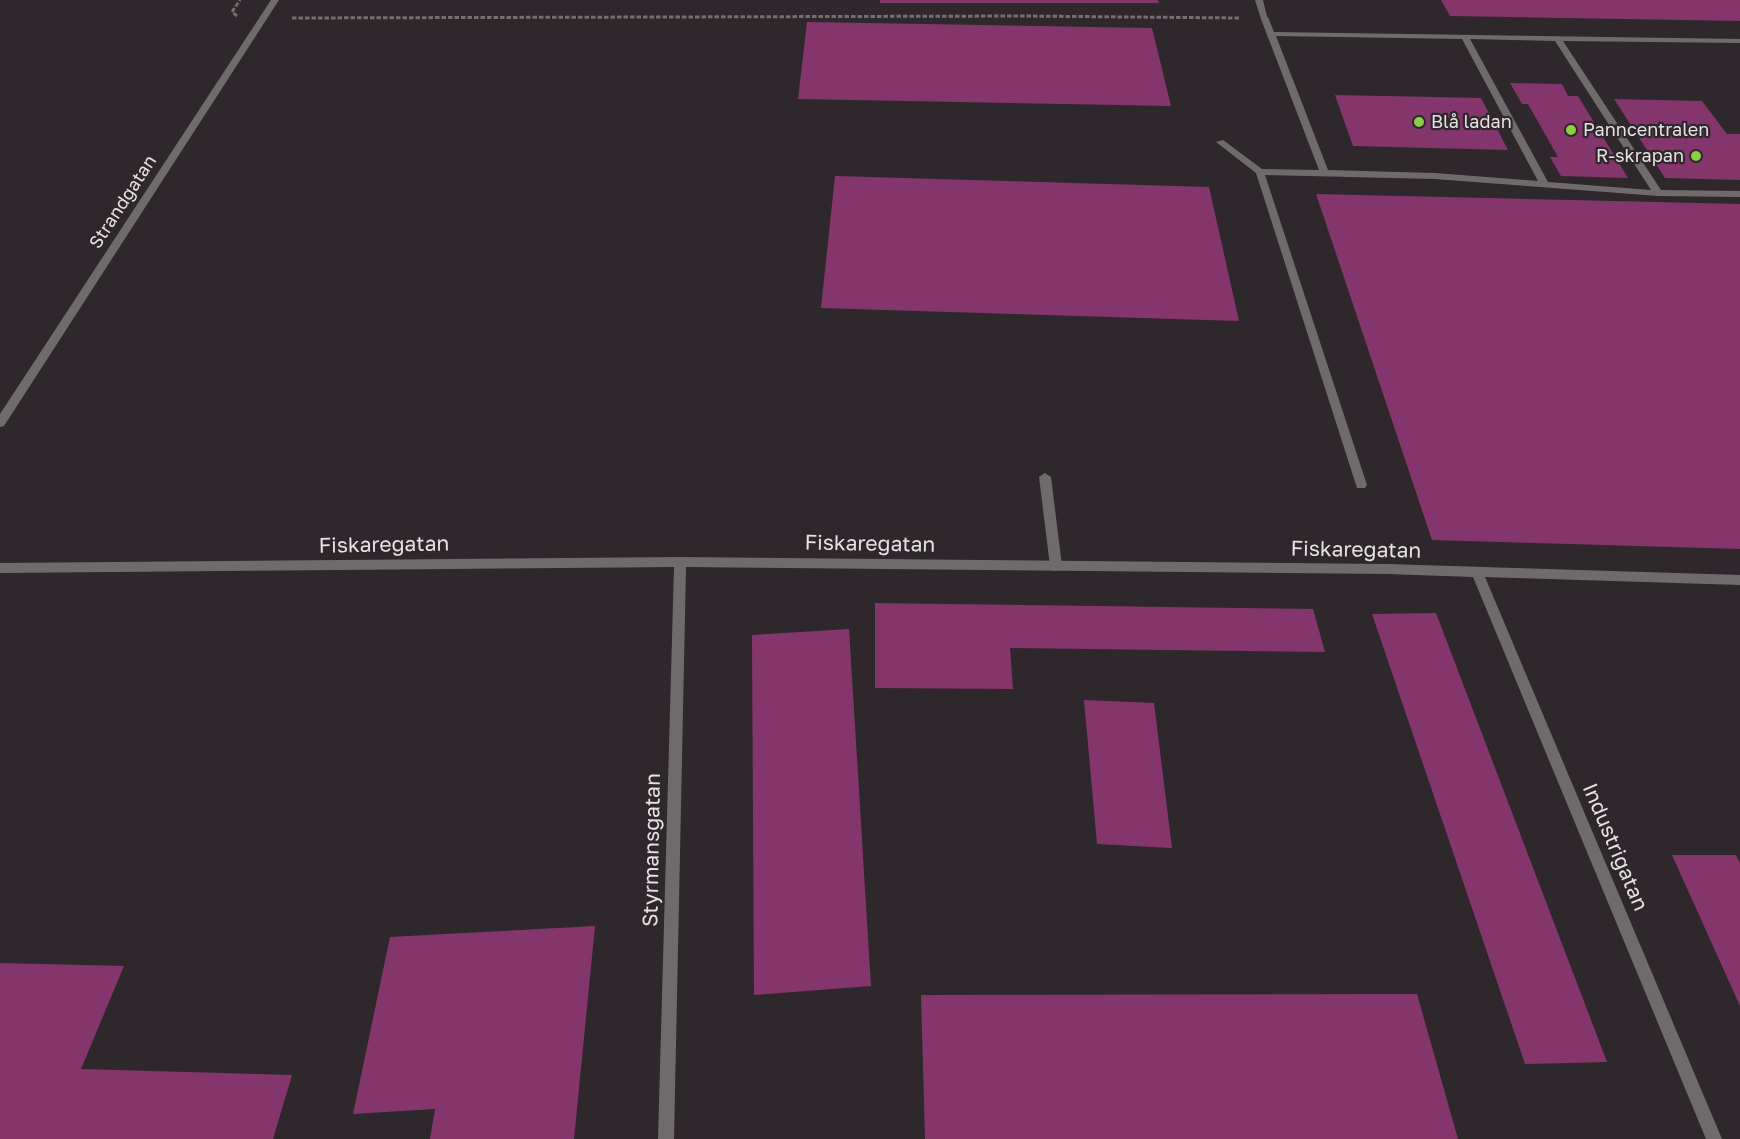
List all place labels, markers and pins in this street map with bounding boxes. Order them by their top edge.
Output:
place label: Blå ladan [1431,111,1512,133]
marker: Blå ladan [1412,115,1426,129]
place label: Panncentralen [1583,119,1709,141]
marker: Panncentralen [1564,123,1578,137]
place label: R-skrapan [1596,145,1684,167]
marker: R-skrapan [1689,149,1703,163]

